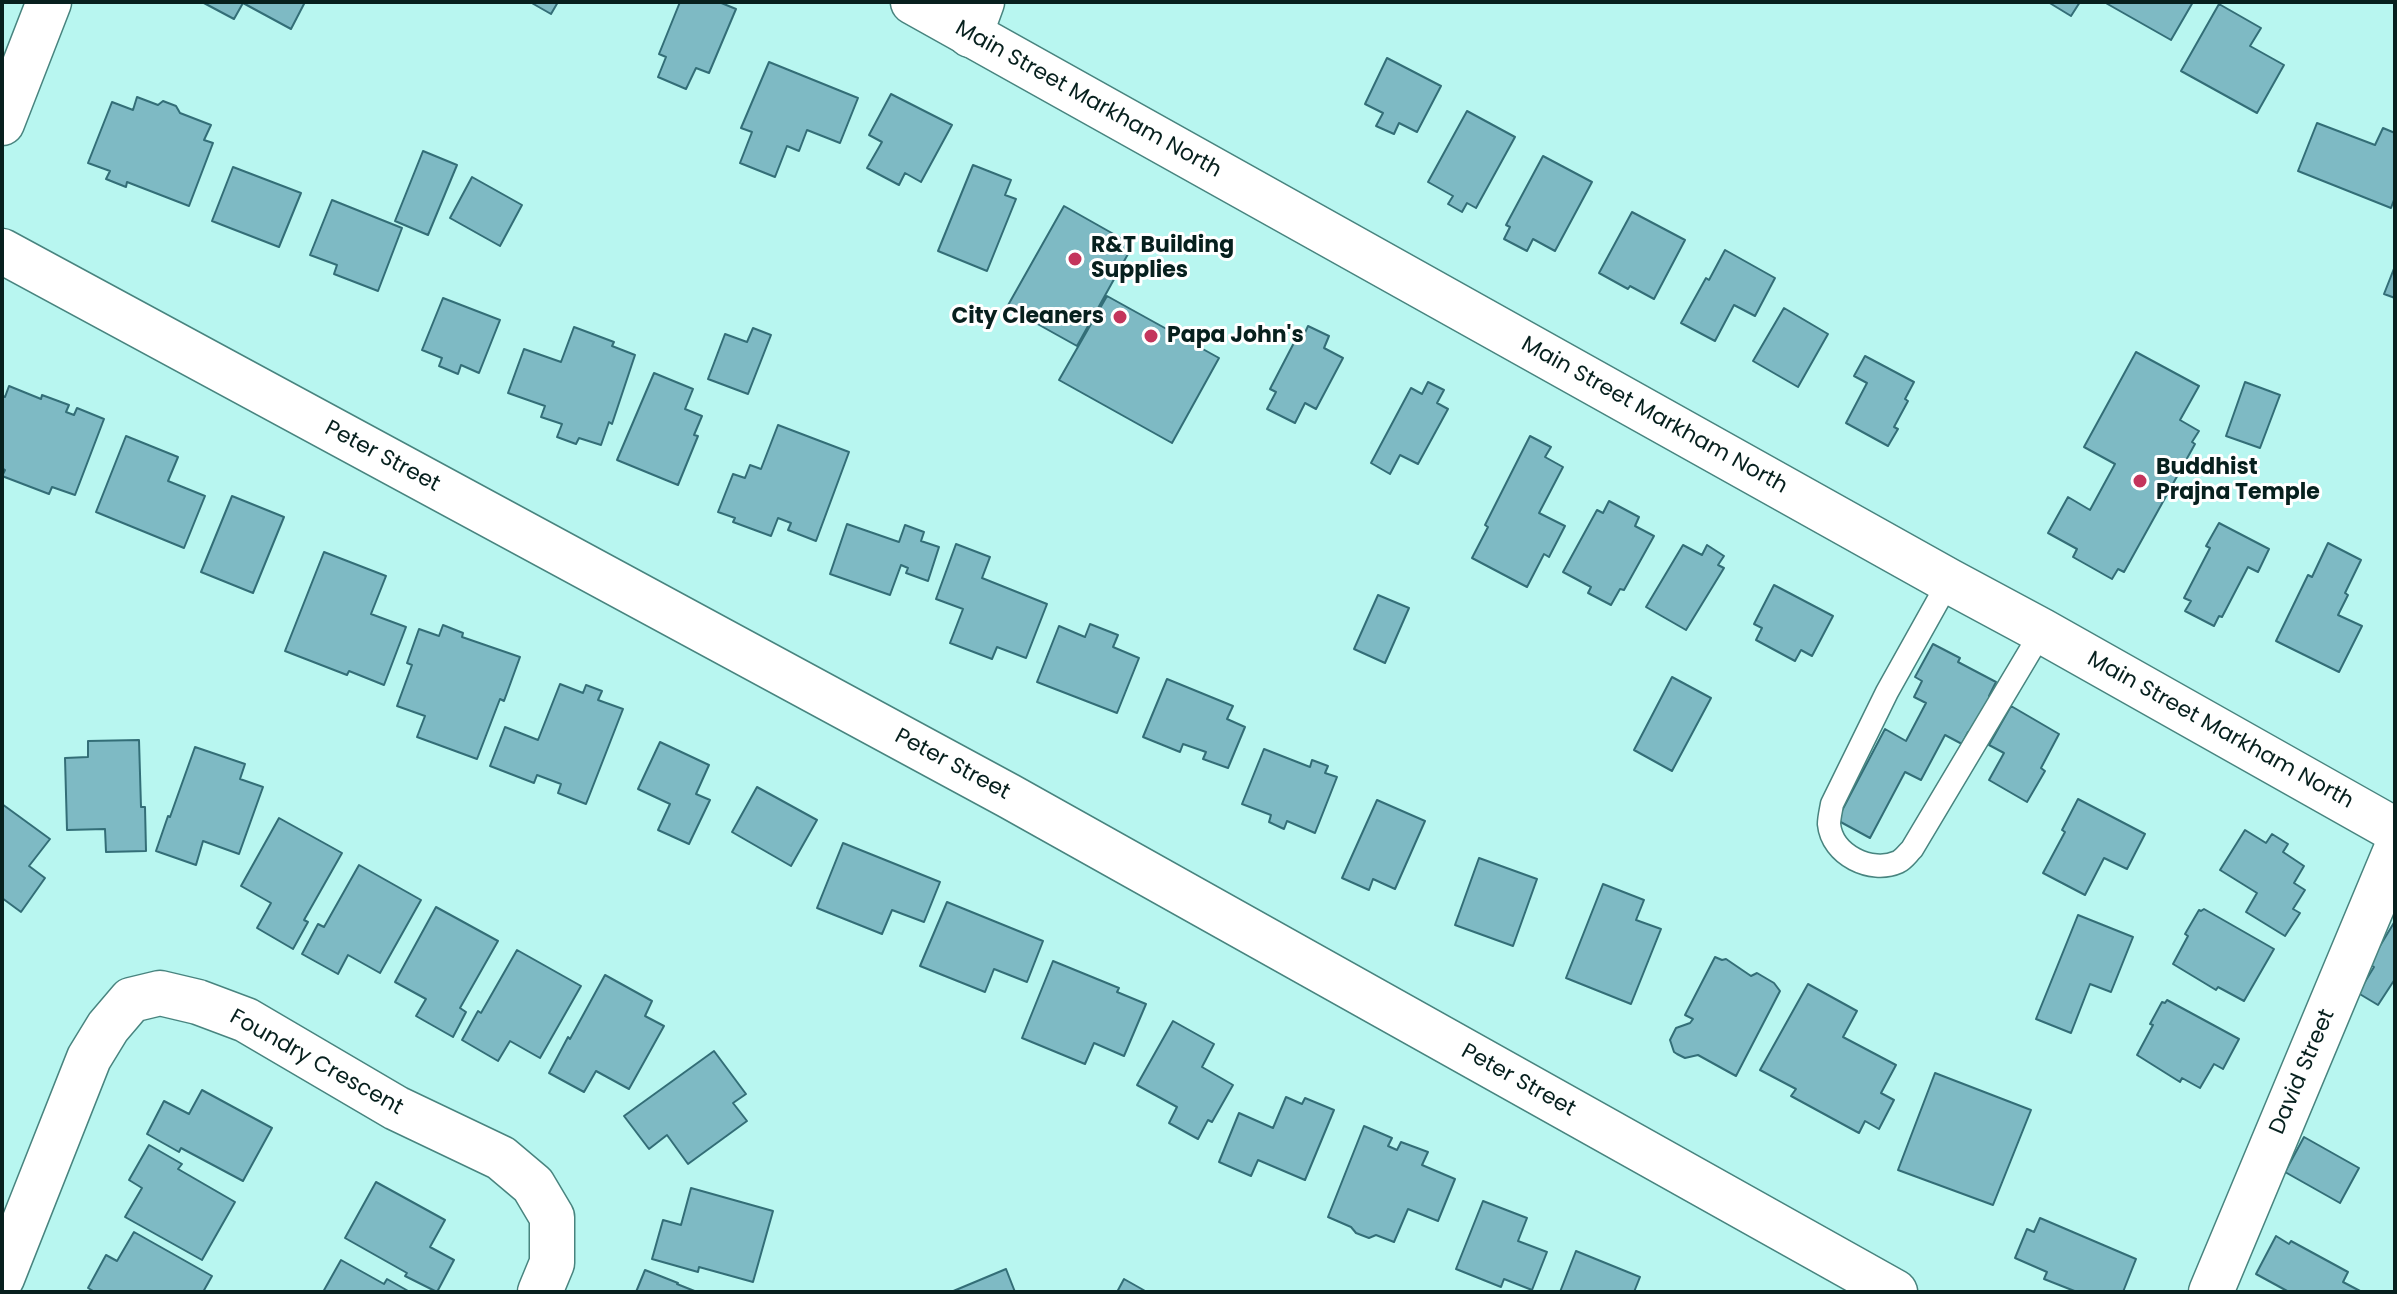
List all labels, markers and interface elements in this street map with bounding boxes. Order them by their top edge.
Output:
street label: Main Street Markham North [950,16,1226,184]
place label: R&T Building Supplies [1091,233,1234,284]
marker: R&T Building Supplies [1066,250,1084,268]
place label: City Cleaners [951,304,1104,330]
marker: City Cleaners [1111,308,1129,326]
place label: Papa John's [1167,323,1304,349]
marker: Papa John's [1142,327,1160,345]
street label: Main Street Markham North [1516,332,1792,500]
street label: Peter Street [320,416,444,498]
place label: Buddhist Prajna Temple [2156,455,2320,506]
marker: Buddhist Prajna Temple [2131,472,2149,490]
street label: Main Street Markham North [2082,647,2358,815]
street label: Peter Street [890,724,1014,806]
street label: Foundry Crescent [225,1004,407,1122]
street label: David Street [2265,1005,2341,1139]
street label: Peter Street [1456,1039,1580,1123]

